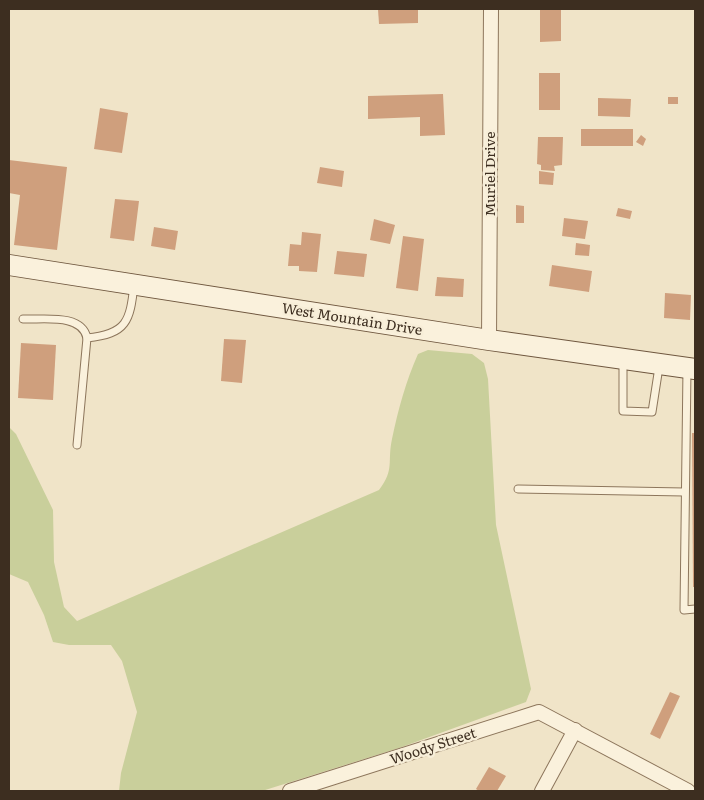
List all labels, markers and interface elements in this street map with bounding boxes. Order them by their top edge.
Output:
street label: Muriel Drive [479,132,499,216]
street label: West Mountain Drive [281,297,424,339]
street label: Woody Street [387,722,479,768]

